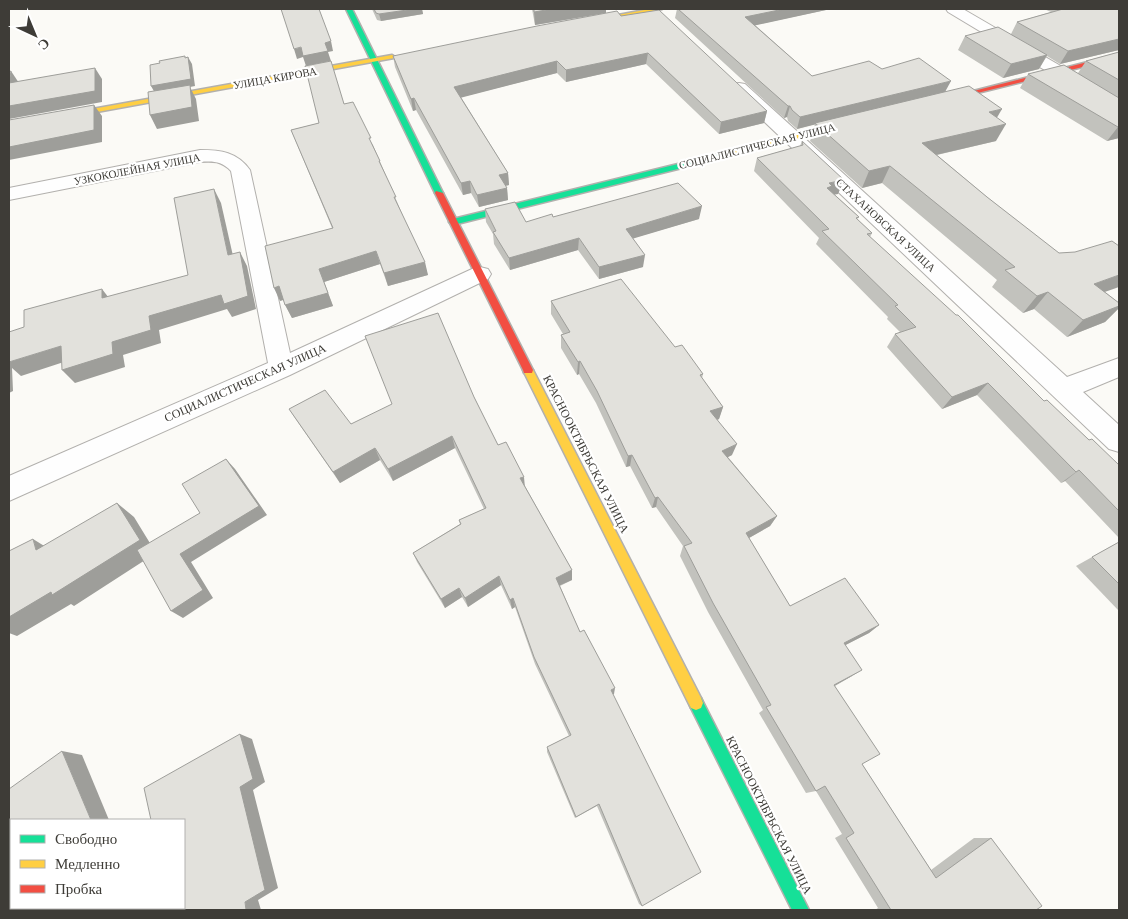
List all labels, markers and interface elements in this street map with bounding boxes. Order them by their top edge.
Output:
north arrow [10,10,60,60]
text: С [35,35,53,53]
street label: УЛИЦА КИРОВА [232,65,318,91]
street label: СОЦИАЛИСТИЧЕСКАЯ УЛИЦА [677,121,837,171]
street label: УЗКОКОЛЕЙНАЯ УЛИЦА [73,151,201,187]
street label: СТАХАНОВСКАЯ УЛИЦА [834,176,938,274]
street label: СОЦИАЛИСТИЧЕСКАЯ УЛИЦА [162,341,328,425]
street label: КРАСНООКТЯБРЬСКАЯ УЛИЦА [540,373,632,536]
street label: КРАСНООКТЯБРЬСКАЯ УЛИЦА [723,734,815,897]
legend [10,819,185,909]
text: Свободно [55,831,117,847]
text: Медленно [55,856,120,872]
text: Пробка [55,881,103,897]

